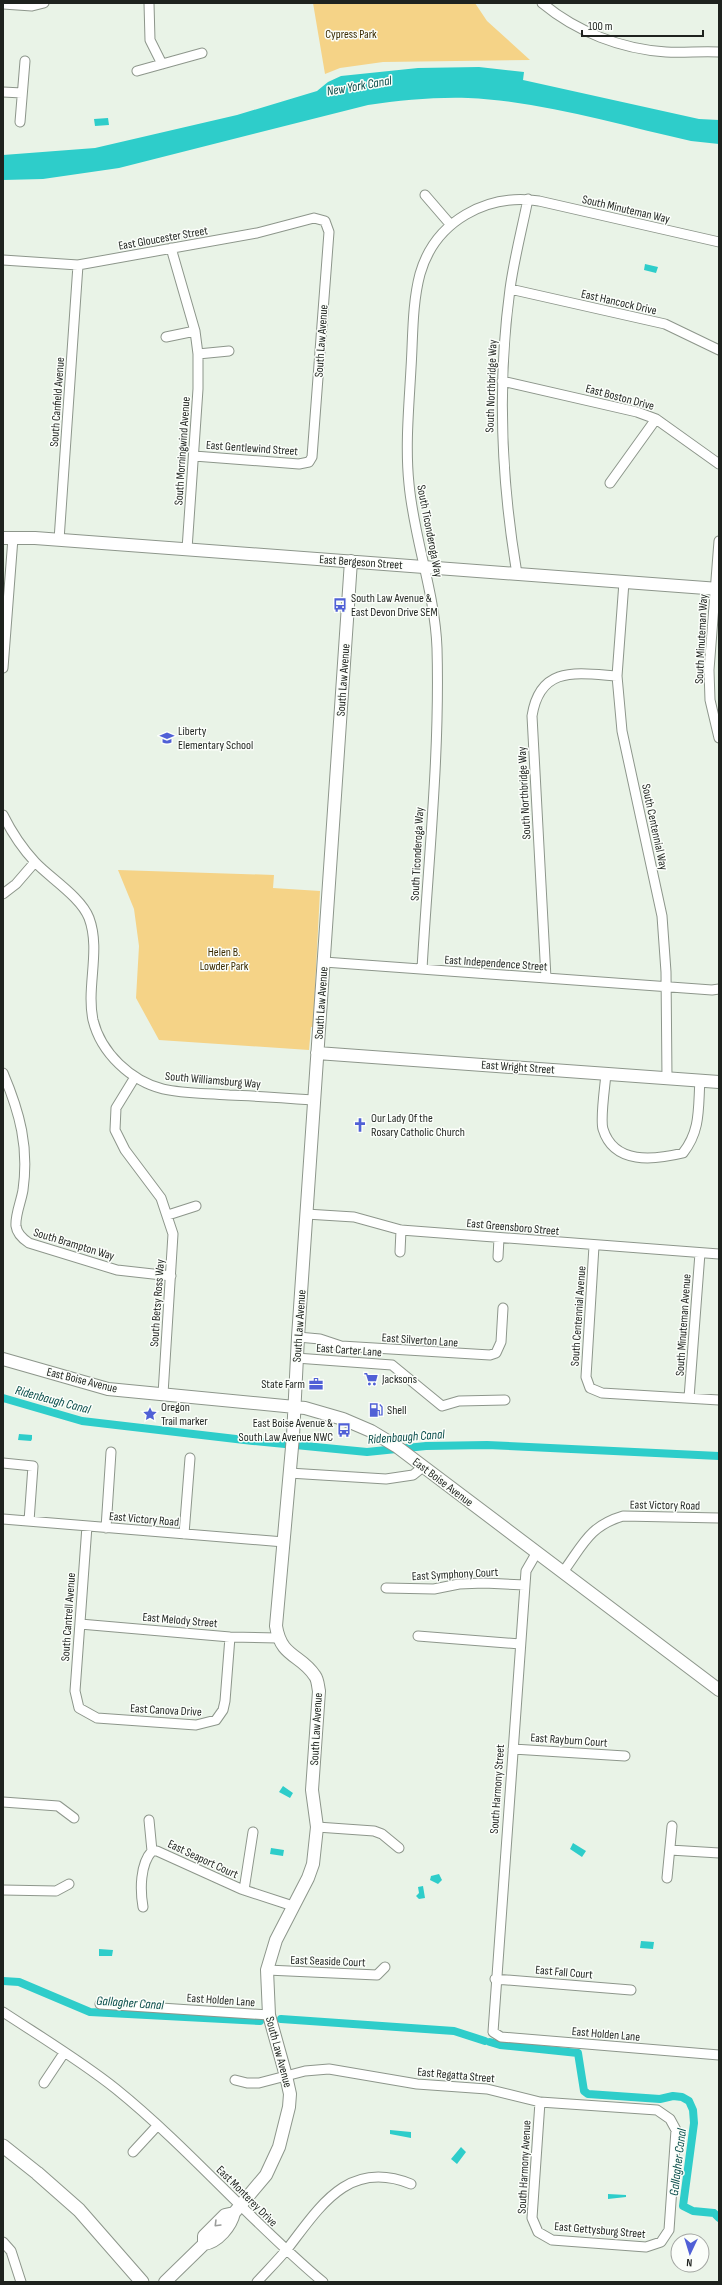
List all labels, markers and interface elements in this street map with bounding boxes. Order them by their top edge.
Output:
scale bar [582,12,703,38]
text: 100 m [588,19,613,34]
park label: Cypress Park [325,27,377,42]
water label: New York Canal [325,72,393,100]
street label: South Minuteman Way [580,192,672,227]
street label: East Gloucester Street [117,223,209,254]
street label: East Hancock Drive [580,287,658,319]
street label: South Law Avenue [311,304,332,378]
street label: South Northbridge Way [482,339,501,433]
street label: South Canfield Avenue [47,357,68,447]
street label: East Boston Drive [584,381,656,414]
street label: South Morningwind Avenue [171,396,194,506]
street label: East Gentlewind Street [205,438,299,459]
street label: South Ticonderoga Way [413,484,446,579]
street label: East Bergeson Street [319,552,404,573]
place label: South Law Avenue & East Devon Drive SEM [351,591,438,620]
street label: South Minuteman Way [692,593,711,684]
bus stop icon: South Law Avenue & East Devon Drive SEM [332,597,348,613]
street label: South Law Avenue [333,643,354,717]
place label: Liberty Elementary School [178,724,253,753]
school or university icon: Liberty Elementary School [159,730,175,746]
street label: South Northbridge Way [515,746,534,840]
street label: South Centennial Way [638,783,671,872]
street label: South Ticonderoga Way [408,807,427,901]
park label: Helen B. Lowder Park [200,945,249,974]
street label: East Independence Street [444,952,548,975]
street label: South Law Avenue [311,966,332,1040]
street label: East Wright Street [481,1057,555,1078]
street label: South Williamsburg Way [165,1069,262,1092]
place label: Our Lady Of the Rosary Catholic Church [371,1111,465,1140]
church icon: Our Lady Of the Rosary Catholic Church [352,1117,368,1133]
street label: East Greensboro Street [466,1216,560,1239]
street label: South Brampton Way [32,1225,117,1264]
street label: South Betsy Ross Way [147,1258,168,1347]
street label: South Centennial Avenue [568,1265,590,1367]
street label: South Minuteman Avenue [672,1273,695,1377]
street label: South Law Avenue [289,1289,310,1363]
street label: East Silverton Lane [381,1330,459,1351]
street label: East Carter Lane [316,1341,382,1360]
street label: East Boise Avenue [45,1364,119,1397]
supermarket icon: Jacksons [363,1371,379,1387]
place label: Jacksons [381,1372,417,1387]
office icon: State Farm [308,1376,324,1392]
place label: State Farm [261,1377,305,1392]
water label: Ridenbaugh Canal [13,1382,93,1418]
place label: Oregon Trail marker [161,1400,208,1429]
fuel station icon: Shell [368,1402,384,1418]
place label: Shell [387,1403,407,1418]
place icon: Oregon Trail marker [142,1406,158,1422]
place label: East Boise Avenue & South Law Avenue NWC [239,1416,333,1445]
bus stop icon: East Boise Avenue & South Law Avenue NWC [336,1422,352,1438]
water label: Ridenbaugh Canal [367,1426,446,1448]
street label: East Boise Avenue [409,1455,476,1510]
street label: East Victory Road [630,1497,700,1514]
street label: East Victory Road [108,1509,180,1530]
street label: East Symphony Court [411,1565,499,1584]
street label: South Cantrell Avenue [58,1572,79,1662]
street label: East Melody Street [142,1610,218,1631]
street label: South Law Avenue [307,1692,326,1766]
street label: East Canova Drive [130,1701,202,1720]
street label: East Rayburn Court [530,1730,608,1751]
street label: South Harmony Street [487,1743,508,1834]
street label: East Seaport Court [165,1837,241,1882]
street label: East Seaside Court [290,1953,366,1970]
street label: East Fall Court [535,1963,594,1983]
street label: East Holden Lane [186,1991,256,2010]
water label: Gallagher Canal [96,1993,165,2013]
street label: South Law Avenue [262,2015,295,2089]
street label: East Holden Lane [571,2024,641,2045]
street label: East Regatta Street [417,2065,496,2086]
street label: South Harmony Avenue [515,2120,534,2214]
water label: Gallagher Canal [666,2127,690,2197]
street label: East Monterey Drive [213,2163,281,2230]
one-way arrow [214,2219,222,2227]
street label: East Gettysburg Street [554,2219,647,2242]
north arrow [670,2233,710,2273]
text: N [686,2256,693,2269]

